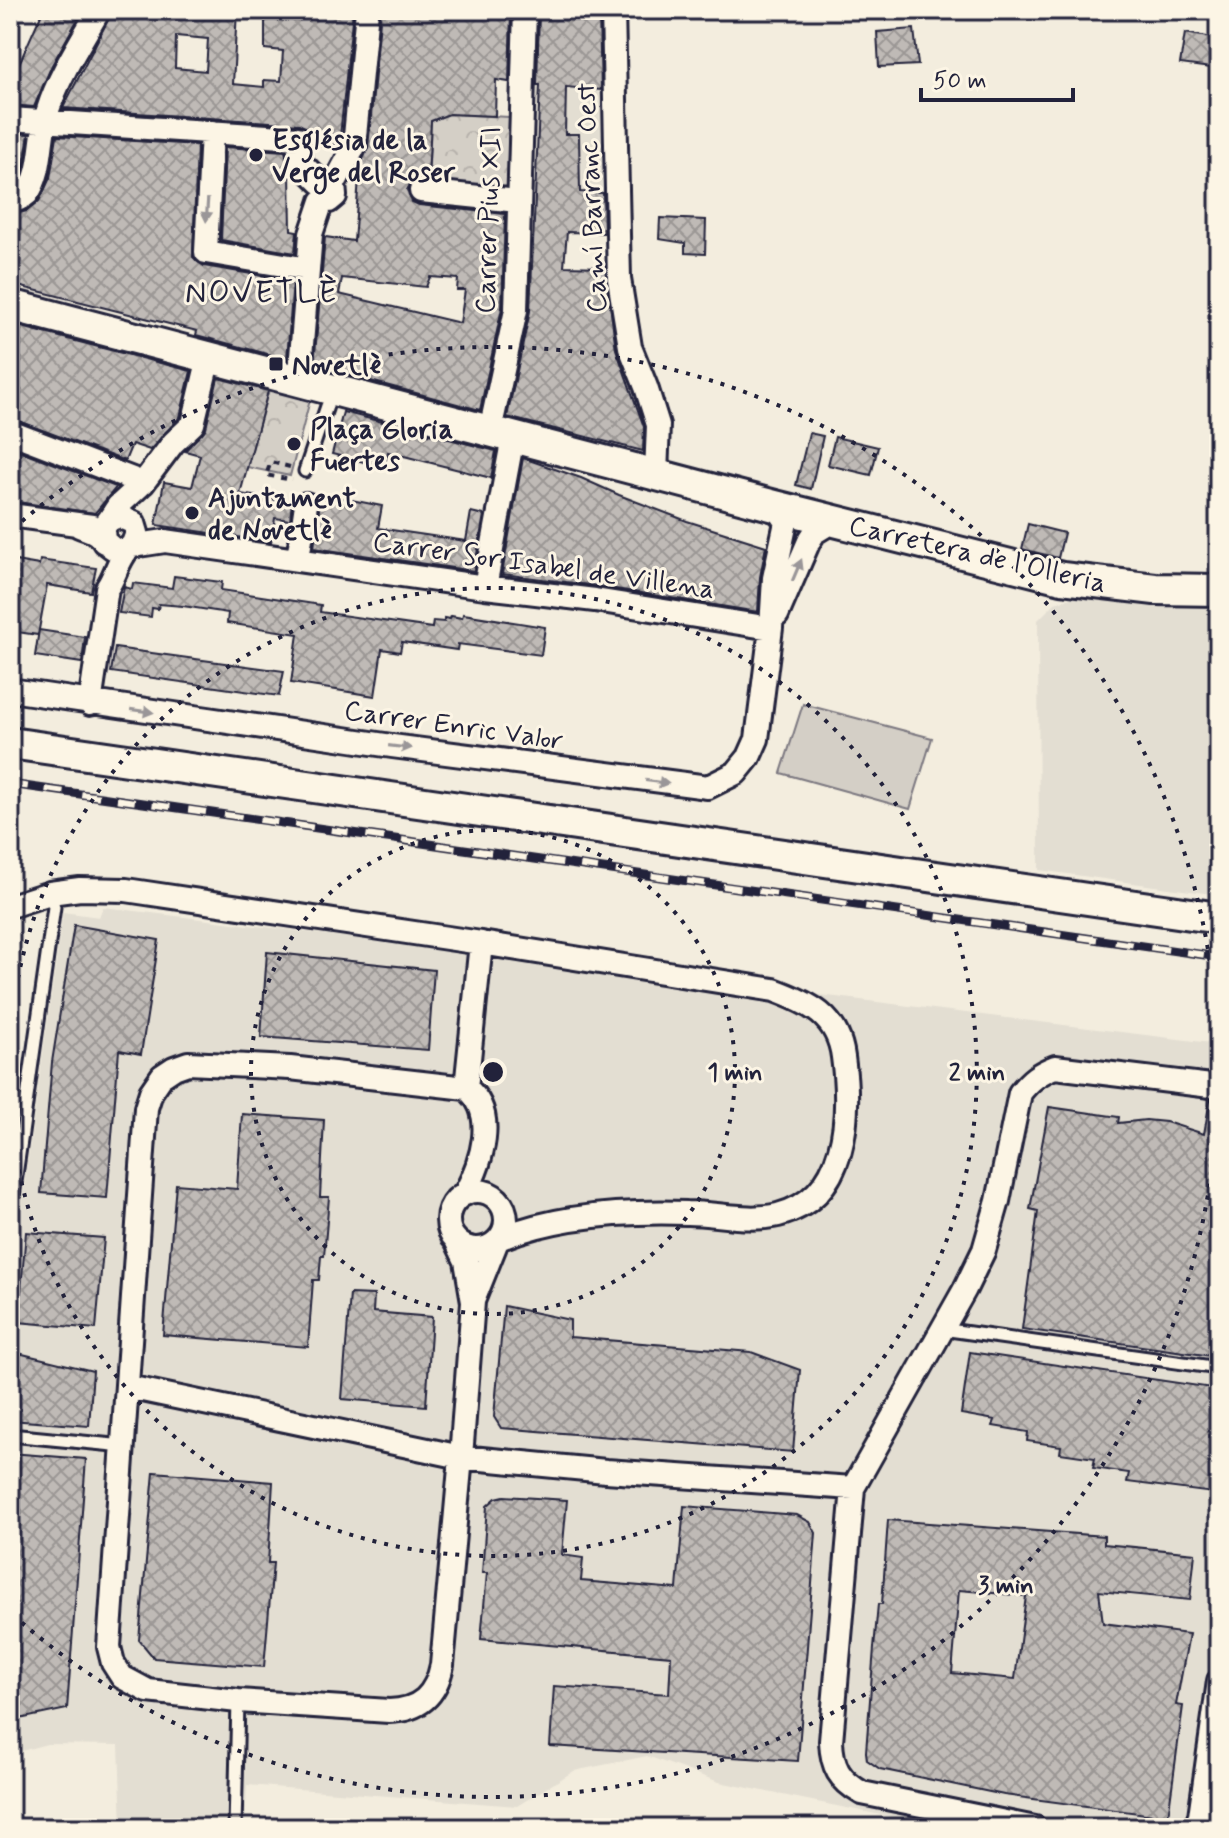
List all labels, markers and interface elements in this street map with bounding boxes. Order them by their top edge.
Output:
scale bar [921,52,1073,102]
text: 50 m [933,66,987,97]
street label: Camí Barranc Oest [568,81,617,314]
place label: Església de la Verge del Roser [272,123,456,195]
street label: Carrer Pius XII [468,126,511,314]
marker: Església de la Verge del Roser [247,146,265,164]
one-way arrow [200,198,213,223]
district label: NOVETLÈ [185,272,339,314]
place label: Novetlè [292,348,381,385]
marker: Novetlè [267,355,285,373]
place label: Plaça Gloria Fuertes [310,412,453,481]
marker: Plaça Gloria Fuertes [285,435,303,453]
place label: Ajuntament de Novetlè [208,481,356,550]
marker: Ajuntament de Novetlè [183,504,201,522]
street label: Carretera de l'Olleria [845,508,1110,603]
street label: Carrer Sor Isabel de Villena [370,524,717,609]
one-way arrow [790,558,803,581]
street label: Carrer Enric Valor [342,693,566,760]
one-way arrow [130,705,155,718]
one-way arrow [388,741,413,754]
one-way arrow [645,776,670,789]
centre of rings [479,1058,507,1086]
text: 1 min [707,1058,763,1089]
text: 2 min [949,1058,1005,1089]
text: 3 min [978,1571,1034,1602]

